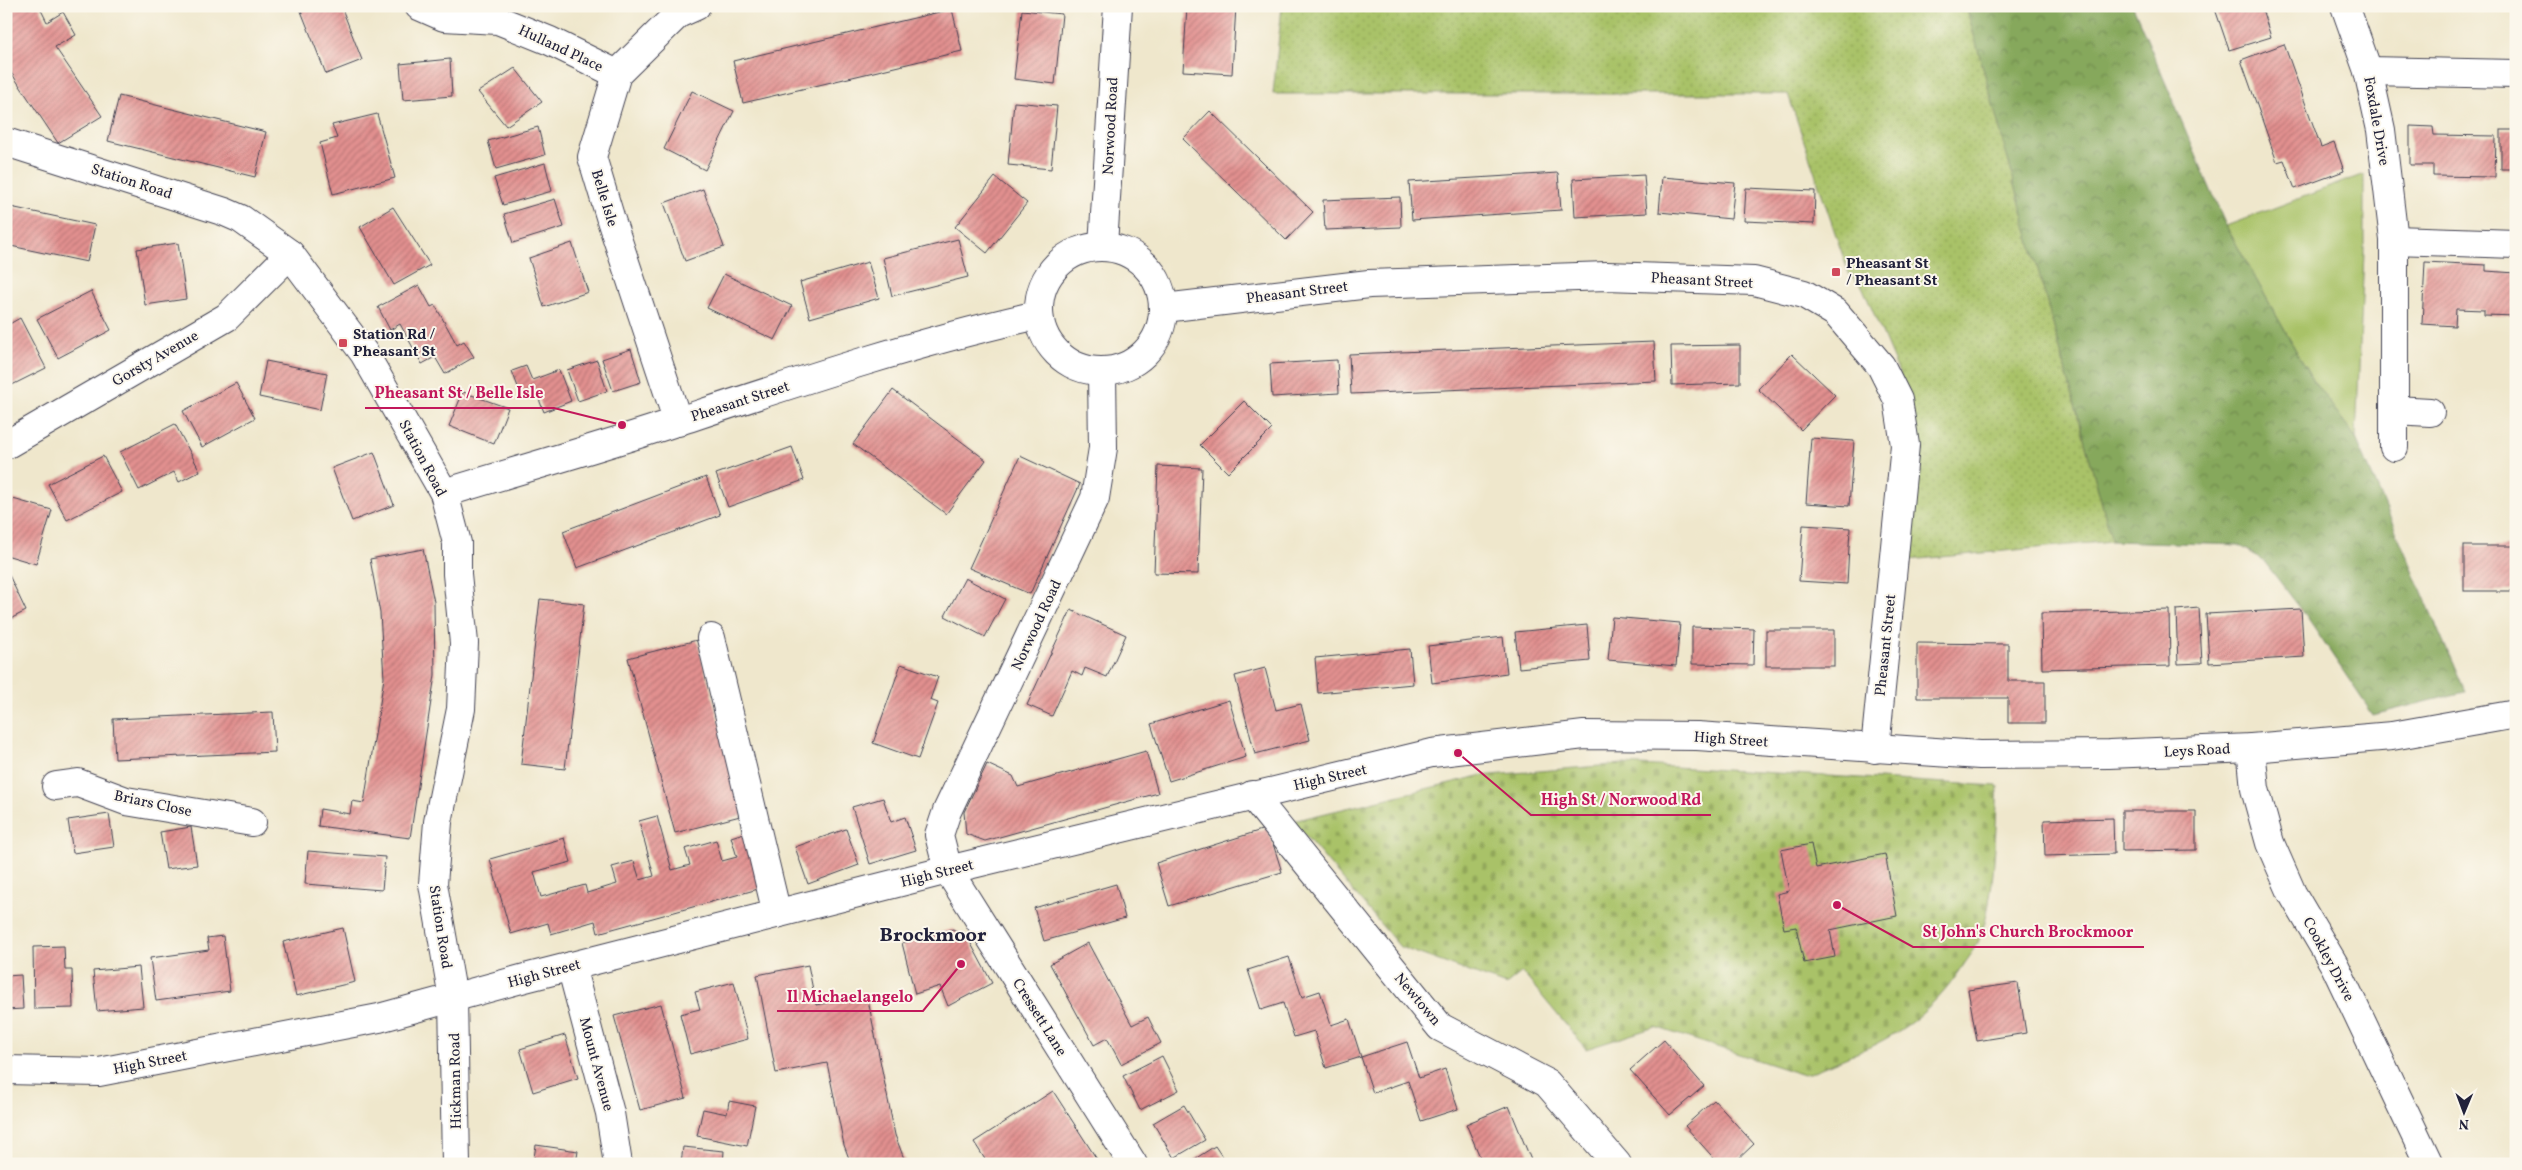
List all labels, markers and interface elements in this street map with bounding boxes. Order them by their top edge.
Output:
street label: Hulland Place [515,21,606,78]
street label: Foxdale Drive [2357,75,2394,167]
street label: Norwood Road [1098,77,1125,176]
street label: Station Road [88,159,175,205]
street label: Belle Isle [585,167,622,230]
place label: Pheasant St / Pheasant St [1846,254,1938,292]
marker: Pheasant St / Pheasant St [1830,266,1842,278]
street label: Pheasant Street [1650,268,1754,295]
street label: Pheasant Street [1245,277,1349,310]
place label: Station Rd / Pheasant St [353,325,436,363]
street label: Gorsty Avenue [109,326,203,393]
marker: Station Rd / Pheasant St [337,337,349,349]
callout: Pheasant St / Belle Isle [365,377,554,408]
street label: Pheasant Street [688,377,793,428]
text: Pheasant St / Belle Isle [375,383,543,405]
street label: Station Road [393,417,451,501]
street label: Norwood Road [1007,577,1068,675]
street label: Pheasant Street [1871,593,1902,697]
street label: High Street [1693,727,1769,754]
street label: Leys Road [2163,739,2231,764]
street label: High Street [1292,760,1369,797]
callout: High St / Norwood Rd [1531,784,1711,815]
street label: Briars Close [112,786,194,823]
text: High St / Norwood Rd [1541,790,1702,812]
street label: High Street [899,855,976,894]
street label: Station Road [423,884,456,971]
street label: Cookley Drive [2297,914,2359,1005]
callout: St John's Church Brockmoor [1913,916,2144,947]
district label: Brockmoor [880,922,987,950]
text: St John's Church Brockmoor [1923,922,2134,944]
street label: High Street [506,955,583,994]
street label: Newtown [1388,969,1445,1031]
street label: Cressett Lane [1006,975,1071,1061]
callout: Il Michaelangelo [777,980,923,1011]
text: Il Michaelangelo [787,987,913,1009]
street label: Mount Avenue [573,1015,618,1114]
street label: Hickman Road [445,1032,468,1130]
street label: High Street [112,1046,189,1081]
north arrow [2440,1088,2490,1138]
text: N [2459,1114,2469,1133]

